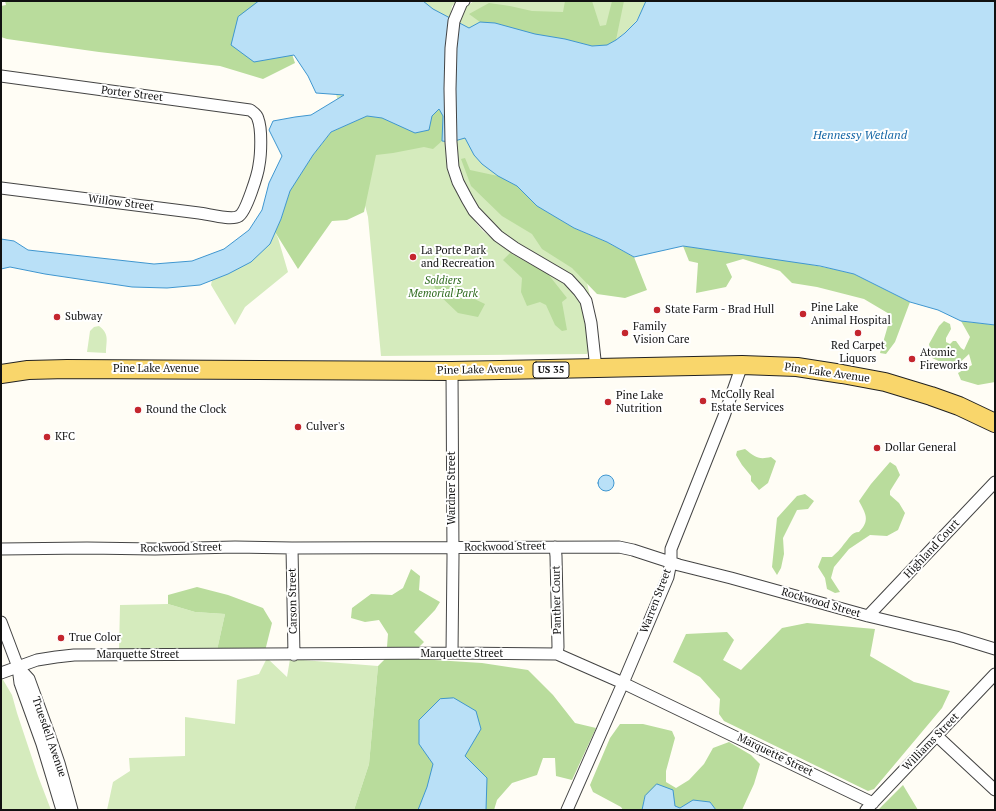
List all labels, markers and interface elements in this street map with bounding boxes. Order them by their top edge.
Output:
street label: Porter Street [100,84,164,104]
water label: Hennessy Wetland [813,129,907,143]
street label: Willow Street [87,192,155,214]
place label: La Porte Park and Recreation [421,244,495,270]
marker: La Porte Park and Recreation [408,252,418,262]
park label: Soldiers Memorial Park [408,274,478,300]
place label: Pine Lake Animal Hospital [811,301,891,327]
place label: State Farm - Brad Hull [665,303,774,317]
marker: State Farm - Brad Hull [652,305,662,315]
marker: Pine Lake Animal Hospital [798,309,808,319]
place label: Subway [65,310,102,324]
marker: Subway [52,312,62,322]
place label: Family Vision Care [633,320,690,346]
marker: Family Vision Care [620,328,630,338]
marker: Red Carpet Liquors [853,328,863,338]
place label: Red Carpet Liquors [831,339,885,365]
place label: Atomic Fireworks [920,346,968,372]
marker: Atomic Fireworks [907,354,917,364]
street label: Pine Lake Avenue [784,360,870,386]
street label: Pine Lake Avenue [113,362,199,376]
road number: US 35 [533,362,569,378]
street label: Pine Lake Avenue [437,363,523,377]
place label: McColly Real Estate Services [711,388,784,414]
place label: Pine Lake Nutrition [616,389,663,415]
marker: McColly Real Estate Services [698,396,708,406]
marker: Pine Lake Nutrition [603,397,613,407]
place label: Round the Clock [146,403,227,417]
marker: Round the Clock [133,405,143,415]
place label: Culver's [306,420,345,434]
marker: Culver's [293,422,303,432]
place label: KFC [55,430,75,444]
marker: KFC [42,432,52,442]
place label: Dollar General [885,441,956,455]
marker: Dollar General [872,443,882,453]
street label: Wardner Street [445,451,459,525]
street label: Highland Court [902,517,962,581]
street label: Rockwood Street [464,540,546,554]
street label: Rockwood Street [140,541,222,555]
street label: Panther Court [550,565,564,635]
street label: Warren Street [638,567,674,635]
street label: Carson Street [286,568,300,634]
street label: Rockwood Street [780,585,862,621]
place label: True Color [69,631,121,645]
marker: True Color [56,633,66,643]
street label: Marquette Street [421,647,503,661]
street label: Marquette Street [97,648,179,662]
street label: Truesdell Avenue [29,695,69,779]
street label: Williams Street [900,710,962,774]
street label: Marquette Street [735,731,815,779]

